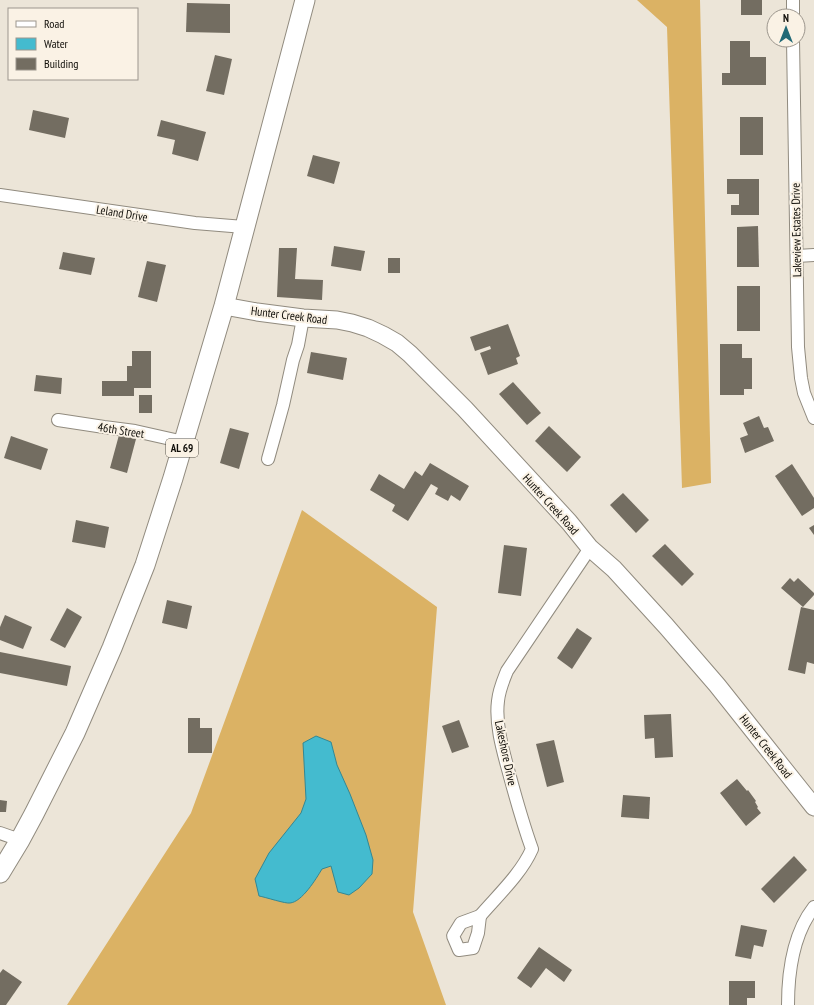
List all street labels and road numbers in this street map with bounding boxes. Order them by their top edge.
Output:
street label: Lakeview Estates Drive [788,183,804,277]
street label: Leland Drive [95,202,149,224]
street label: Hunter Creek Road [250,303,328,327]
street label: 46th Street [97,419,146,441]
road number: AL 69 [166,439,198,457]
street label: Hunter Creek Road [520,470,582,538]
street label: Hunter Creek Road [736,711,796,781]
street label: Lakeshore Drive [492,719,520,787]

